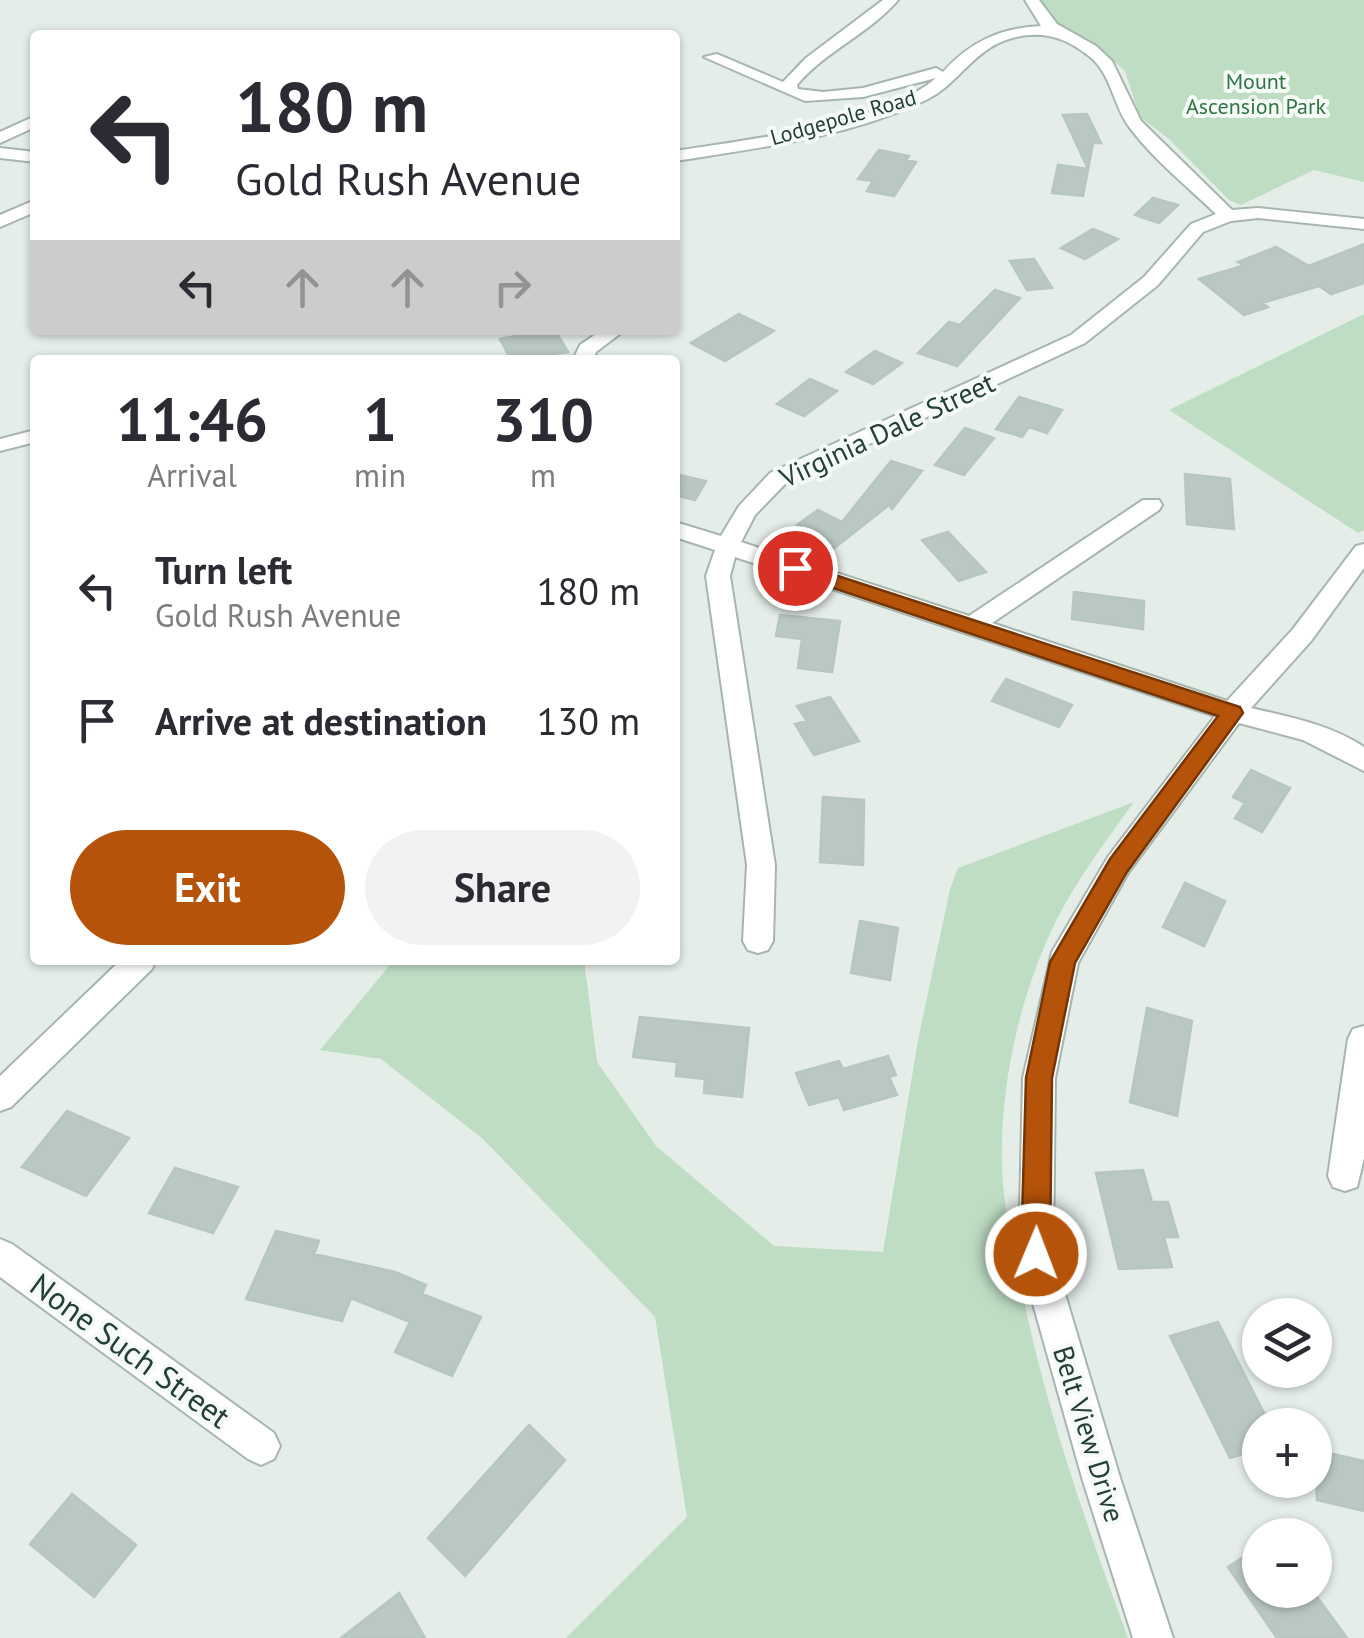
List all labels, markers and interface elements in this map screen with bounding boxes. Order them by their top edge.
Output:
text: 180 m [235,61,428,151]
park label: Mount Ascension Park [1186,67,1326,120]
icon: left [70,70,200,200]
street label: Lodgepole Road [767,83,919,151]
text: Gold Rush Avenue [235,149,581,207]
icon: left [170,260,225,315]
icon: ahead [275,260,330,315]
icon: ahead [380,260,435,315]
icon: right [485,260,540,315]
street label: Virginia Dale Street [772,363,1001,496]
text: 11:46 [116,380,268,458]
text: 1 [363,380,397,458]
text: 310 [492,380,594,458]
text: Arrival [147,454,237,496]
text: min [354,454,406,496]
text: m [530,454,556,496]
pin [753,526,838,611]
icon: arrive [768,541,823,596]
text: Turn left [155,545,292,594]
icon: left [70,563,125,618]
text: 180 m [537,566,640,615]
text: Gold Rush Avenue [155,594,401,636]
icon: arrive [70,693,125,748]
text: Arrive at destination [155,696,487,745]
text: 130 m [537,696,640,745]
button: Exit [70,830,345,945]
button: Share [365,830,640,945]
position arrow [984,1202,1088,1306]
street label: None Such Street [22,1263,239,1437]
map controls [1242,1298,1332,1608]
button: layers [1242,1298,1332,1388]
street label: Belt View Drive [1045,1341,1134,1526]
button: + [1242,1408,1332,1498]
button: − [1242,1518,1332,1608]

